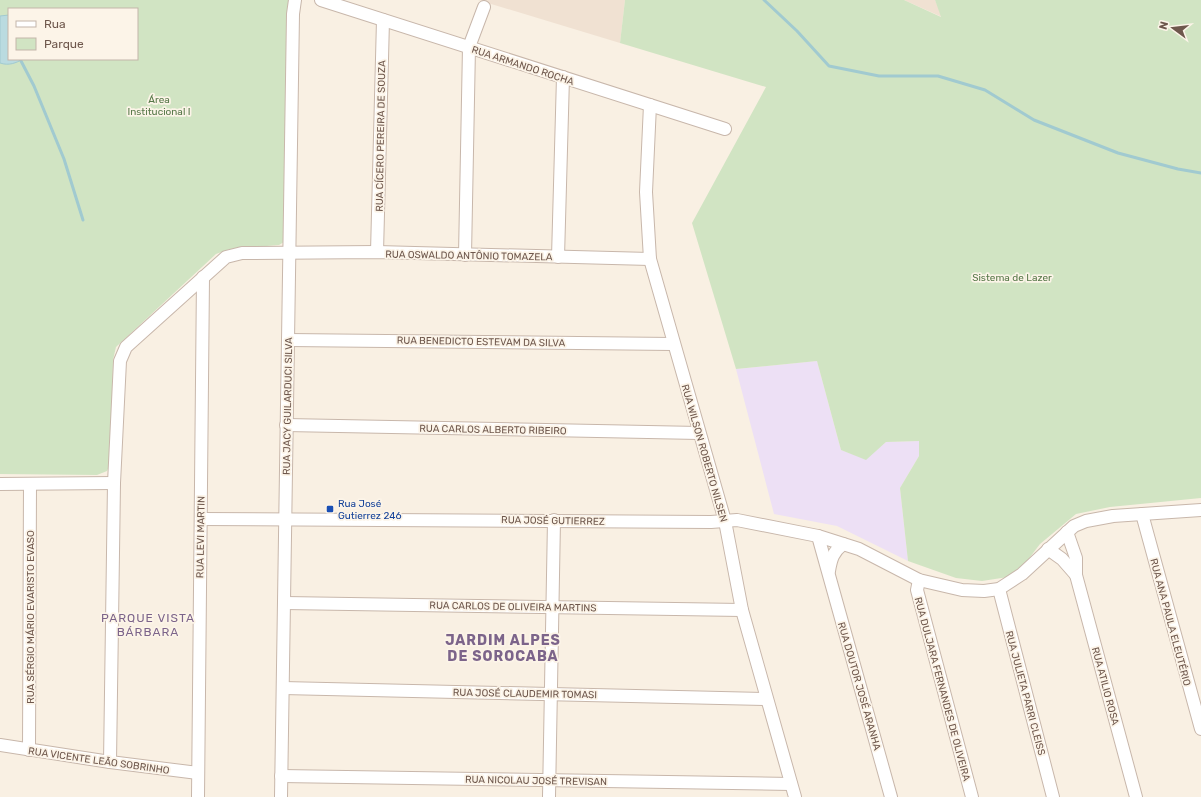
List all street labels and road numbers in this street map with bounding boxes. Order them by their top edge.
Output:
street label: RUA ARMANDO ROCHA [470,44,576,88]
street label: RUA CÍCERO PEREIRA DE SOUZA [374,60,388,212]
street label: RUA OSWALDO ANTÔNIO TOMAZELA [385,249,553,263]
street label: RUA BENEDICTO ESTEVAM DA SILVA [397,335,566,349]
street label: RUA JACY GUILARDUCI SILVA [281,337,295,475]
street label: RUA WILSON ROBERTO NILSEN [679,383,730,524]
street label: RUA CARLOS ALBERTO RIBEIRO [419,423,567,437]
street label: RUA LEVI MARTIN [194,496,208,578]
street label: RUA JOSÉ GUTIERREZ [501,514,605,528]
street label: RUA SÉRGIO MÁRIO EVARISTO EVASO [25,530,37,704]
street label: RUA ANA PAULA ELEUTÉRIO [1147,557,1193,687]
street label: RUA DULJARA FERNANDES DE OLIVEIRA [912,596,972,783]
street label: RUA CARLOS DE OLIVEIRA MARTINS [429,600,597,614]
street label: RUA DOUTOR JOSÉ ARANHA [835,621,883,752]
street label: RUA JULIETA PARRI CLEISS [1003,630,1047,757]
street label: RUA ATILIO ROSA [1089,646,1121,727]
street label: RUA JOSÉ CLAUDEMIR TOMASI [453,687,597,701]
street label: RUA VICENTE LEÃO SOBRINHO [27,745,171,777]
street label: RUA NICOLAU JOSÉ TREVISAN [465,774,607,788]

